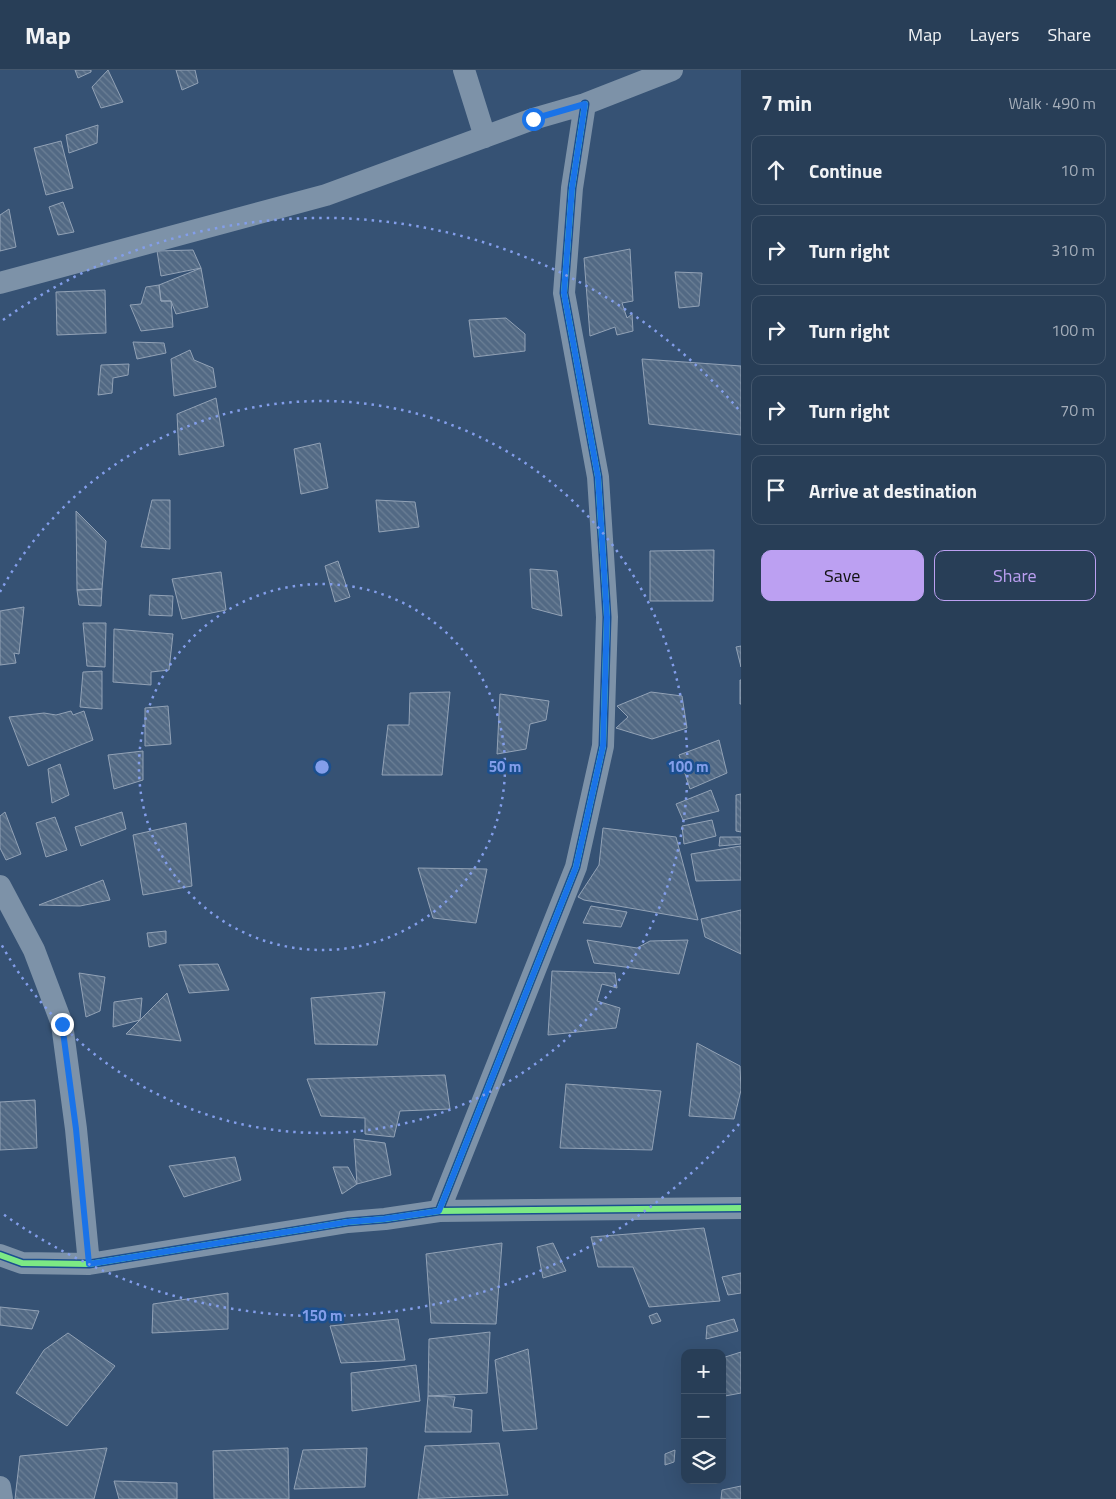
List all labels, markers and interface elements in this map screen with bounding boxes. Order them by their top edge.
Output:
text: Map [25,17,71,53]
text: Map [908,21,942,48]
text: Layers [970,21,1019,48]
text: Share [1047,21,1091,48]
text: 7 min [761,87,812,119]
text: Walk · 490 m [1008,91,1096,115]
route start [522,108,545,131]
icon: ahead [762,156,790,184]
text: Continue [809,156,882,185]
text: 10 m [1060,158,1095,182]
icon: right [762,236,790,264]
text: Turn right [809,236,890,265]
text: 310 m [1051,238,1095,262]
icon: right [762,316,790,344]
text: Turn right [809,316,890,345]
text: 100 m [1051,318,1095,342]
icon: right [762,396,790,424]
text: Turn right [809,396,890,425]
text: 70 m [1060,398,1095,422]
icon: arrive [762,476,790,504]
text: Arrive at destination [809,476,977,505]
button: Save [761,550,924,601]
button: Share [934,550,1096,601]
text: 50 m [489,755,521,778]
text: 100 m [667,755,709,778]
centre of rings [313,758,331,776]
route end [51,1013,74,1036]
text: 150 m [301,1304,343,1327]
map controls [681,1349,726,1484]
button: + [681,1349,726,1394]
button: − [681,1394,726,1439]
button: layers [681,1439,726,1484]

